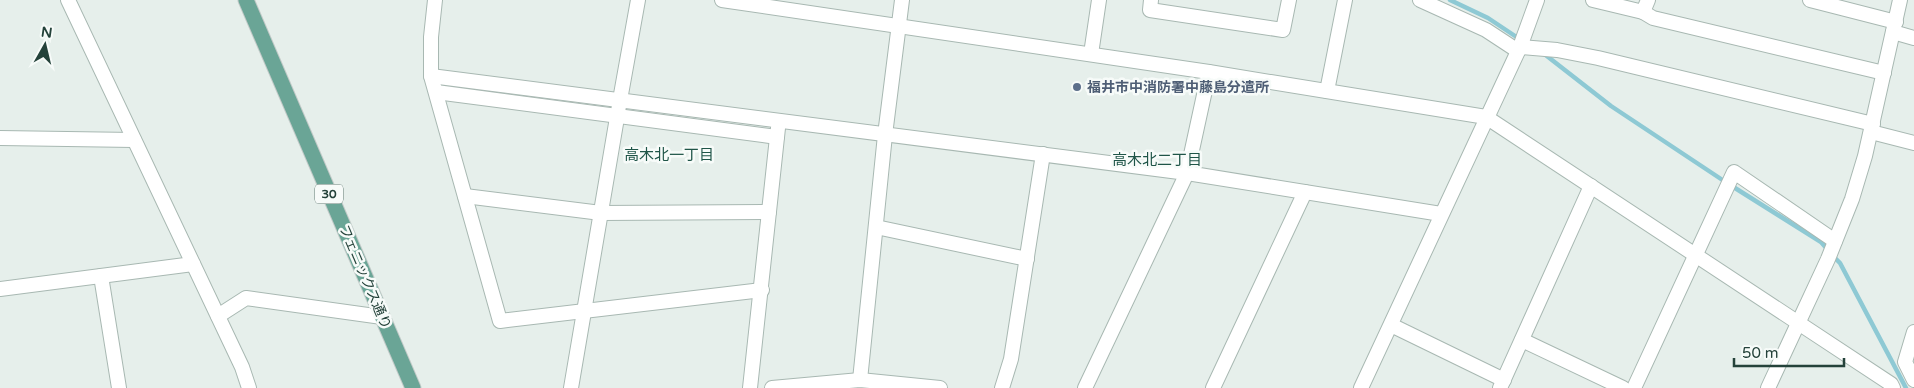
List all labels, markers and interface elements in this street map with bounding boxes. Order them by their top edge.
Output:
north arrow [20,20,70,70]
text: N [40,23,53,42]
place label: 福井市中消防署中藤島分遣所 [1087,79,1269,96]
marker: 福井市中消防署中藤島分遣所 [1071,81,1083,93]
district label: 高木北一丁目 [624,146,714,164]
district label: 高木北二丁目 [1112,151,1202,169]
road number: 30 [315,184,343,203]
street label: フェニックス通り [335,222,395,332]
scale bar [1734,336,1844,368]
text: 50 m [1742,344,1779,362]

